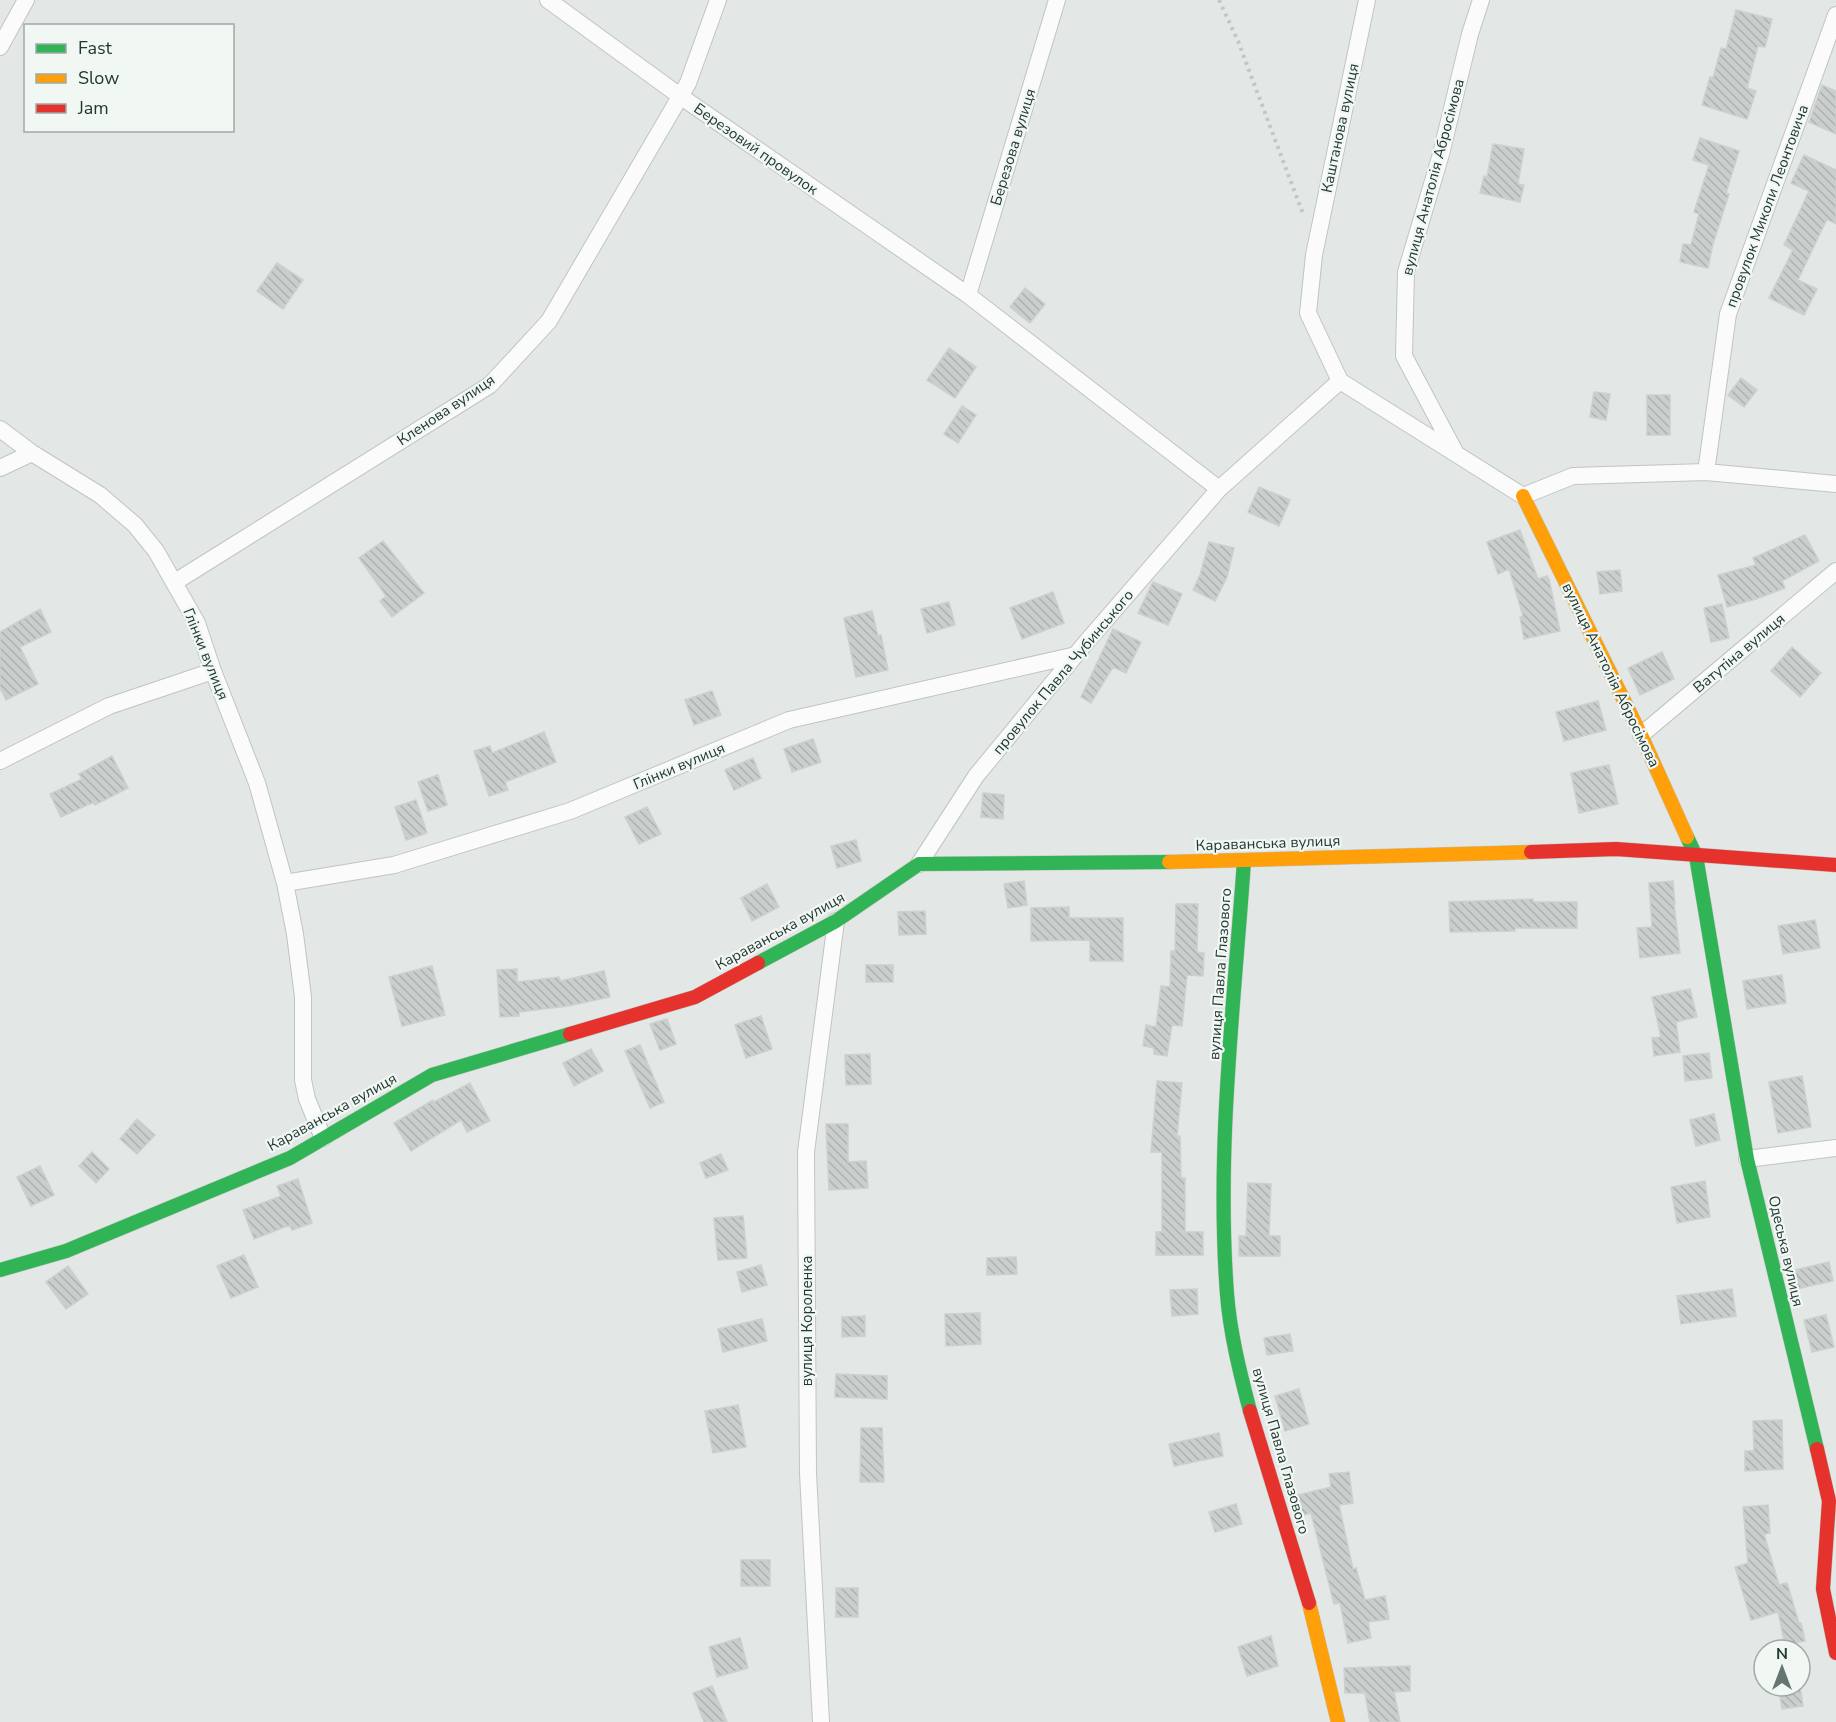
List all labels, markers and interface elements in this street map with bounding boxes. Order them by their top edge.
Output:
legend [24,24,234,132]
text: Fast [78,36,113,60]
street label: Каштанова вулиця [1317,61,1363,195]
text: Slow [78,66,119,90]
street label: вулиця Анатолія Абросімова [1397,76,1469,278]
street label: Березова вулиця [986,86,1040,208]
text: Jam [77,96,109,120]
street label: Березовий провулок [690,99,822,200]
street label: провулок Миколи Леонтовича [1721,102,1813,310]
street label: Кленова вулиця [393,370,499,450]
street label: вулиця Анатолія Абросімова [1558,579,1664,771]
street label: провулок Павла Чубинського [988,585,1138,759]
street label: Глінки вулиця [178,605,234,703]
street label: Ватутіна вулиця [1689,609,1789,697]
street label: Глінки вулиця [630,738,728,794]
street label: Караванська вулиця [1195,830,1341,856]
street label: Караванська вулиця [712,887,848,975]
street label: вулиця Павла Глазового [1204,887,1236,1061]
street label: Караванська вулиця [264,1068,400,1156]
street label: Одеська вулиця [1764,1194,1808,1308]
street label: вулиця Короленка [797,1256,817,1386]
street label: вулиця Павла Глазового [1248,1365,1314,1537]
north arrow [1752,1638,1812,1698]
text: N [1776,1643,1788,1665]

